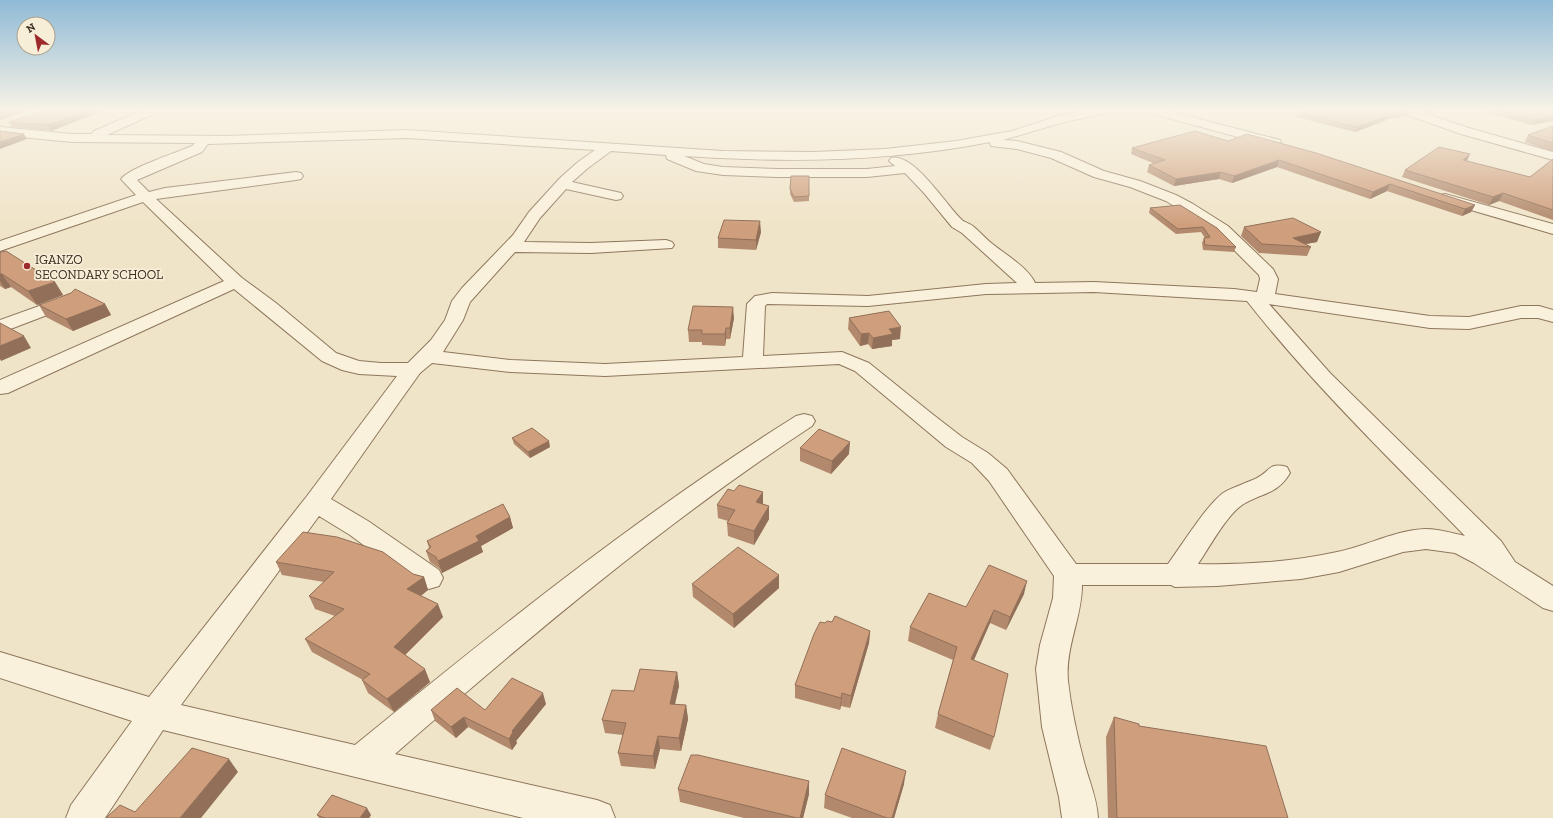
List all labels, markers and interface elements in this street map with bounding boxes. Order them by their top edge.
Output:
north arrow [16,16,56,56]
text: N [24,20,38,36]
place label: IGANZO SECONDARY SCHOOL [35,252,163,282]
marker: IGANZO SECONDARY SCHOOL [22,261,32,271]

